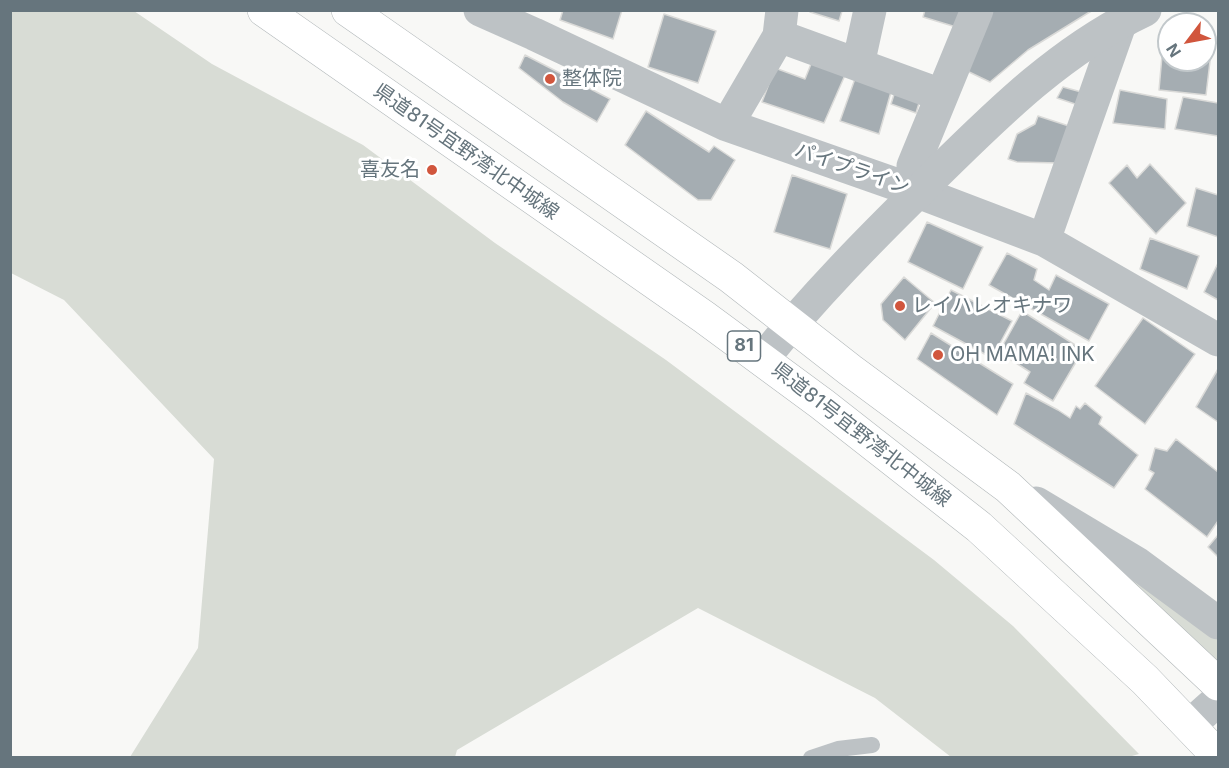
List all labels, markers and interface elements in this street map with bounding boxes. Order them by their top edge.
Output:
north arrow [1157,12,1217,72]
text: N [1162,40,1185,61]
place label: 整体院 [562,67,622,91]
marker: 整体院 [543,72,557,86]
street label: 県道81号宜野湾北中城線 [369,79,563,225]
street label: パイプライン [791,138,913,200]
place label: 喜友名 [360,158,420,182]
marker: 喜友名 [425,163,439,177]
place label: レイハレオキナワ [912,294,1072,318]
marker: レイハレオキナワ [893,299,907,313]
road number: 81 [728,331,760,361]
place label: OH MAMA! INK [950,343,1095,367]
marker: OH MAMA! INK [931,348,945,362]
street label: 県道81号宜野湾北中城線 [767,358,955,512]

